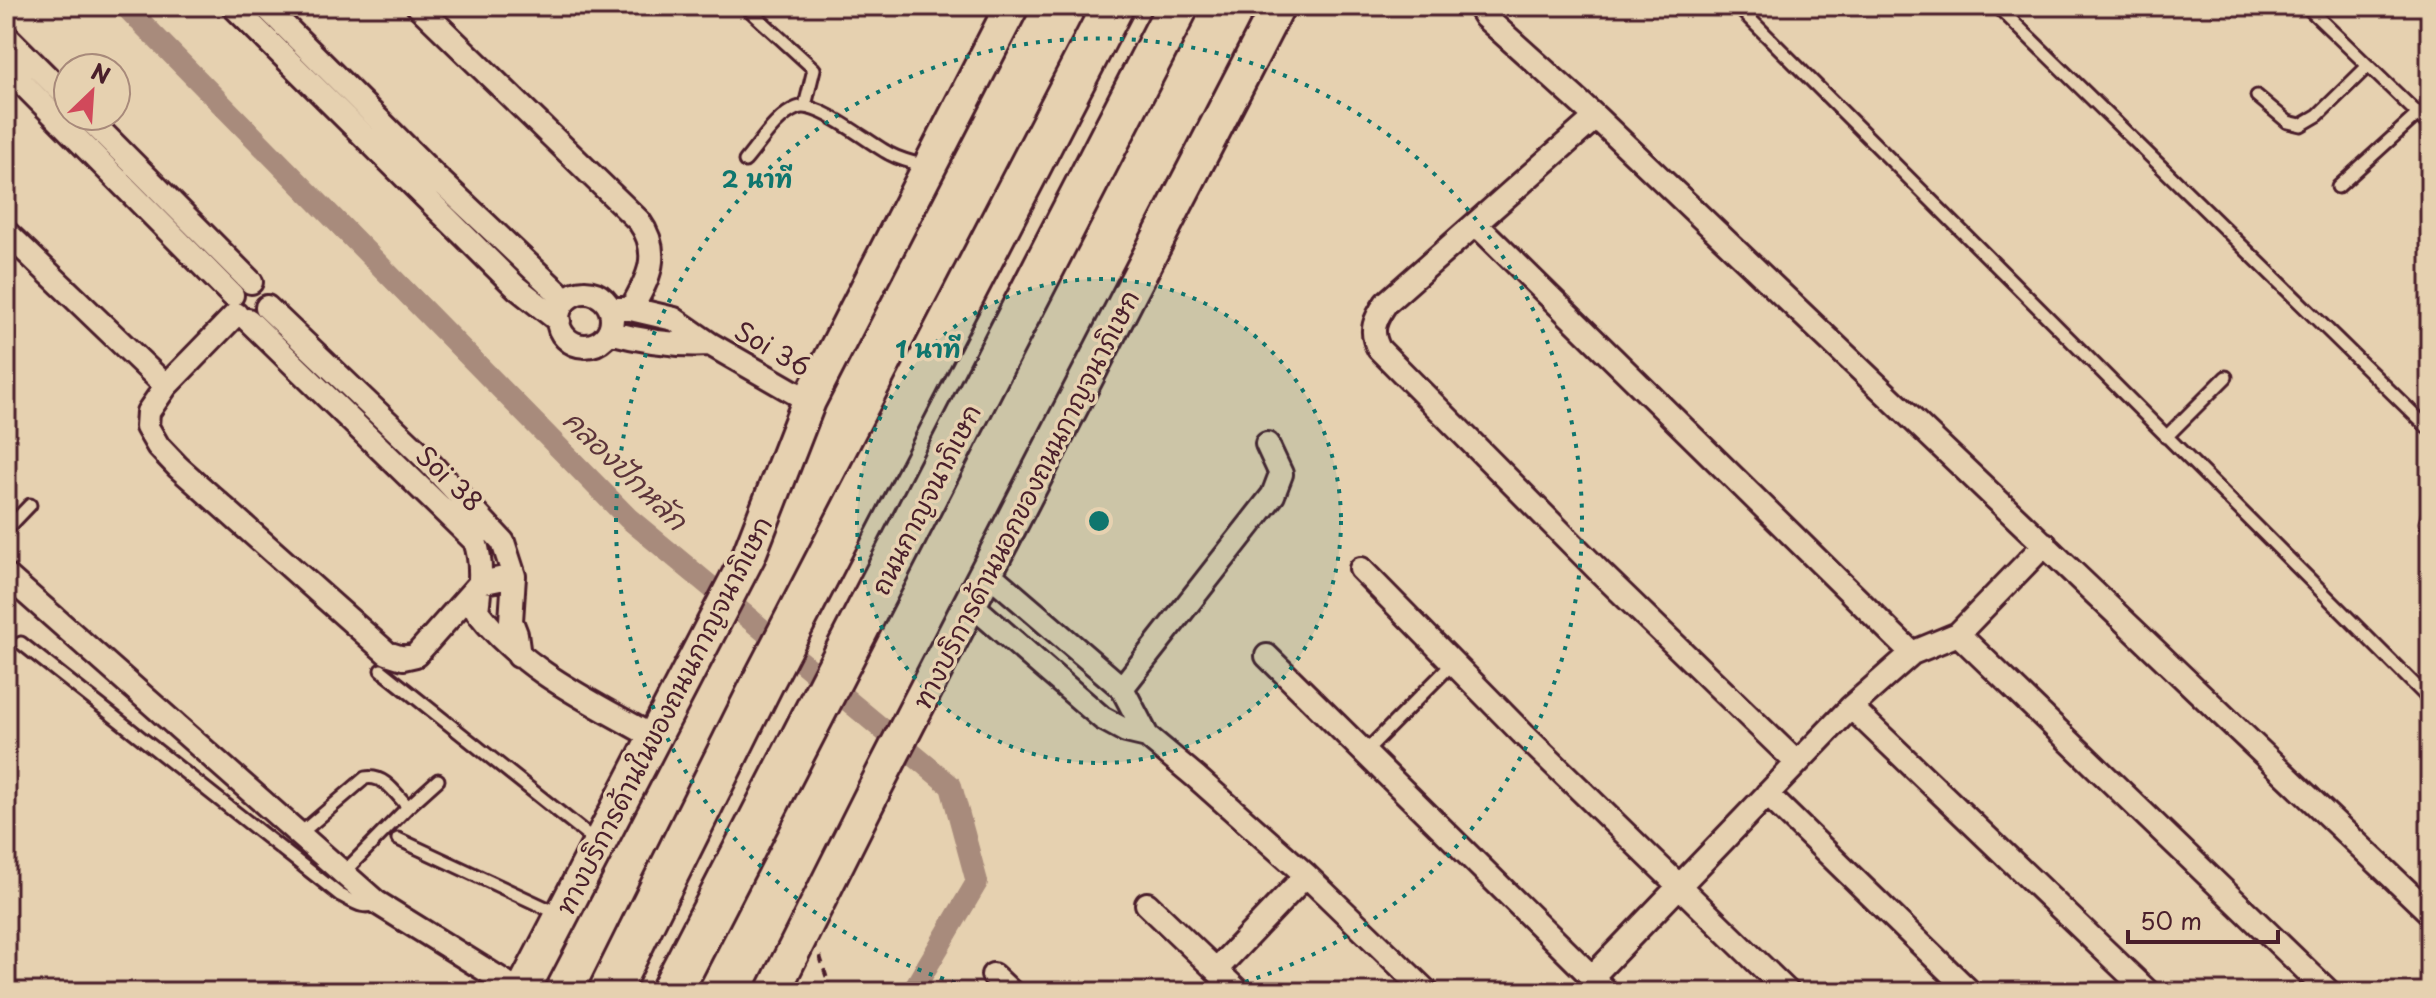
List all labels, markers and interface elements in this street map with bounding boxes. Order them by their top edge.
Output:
north arrow [52,52,132,132]
text: N [86,54,116,91]
text: 2 นาที [722,160,793,196]
street label: ทางบริการด้านนอกของถนนกาญจนาภิเษก [902,283,1148,715]
street label: Soi 36 [728,310,818,386]
text: 1 นาที [895,330,961,366]
street label: ถนนกาญจนาภิเษก [860,397,990,601]
water label: คลองปักหลัก [554,399,699,541]
street label: Soi 38 [407,436,493,520]
centre of rings [1085,507,1113,535]
street label: ทางบริการด้านในของถนนกาญจนาภิเษก [545,509,781,921]
scale bar [2128,894,2278,944]
text: 50 m [2140,902,2202,938]

